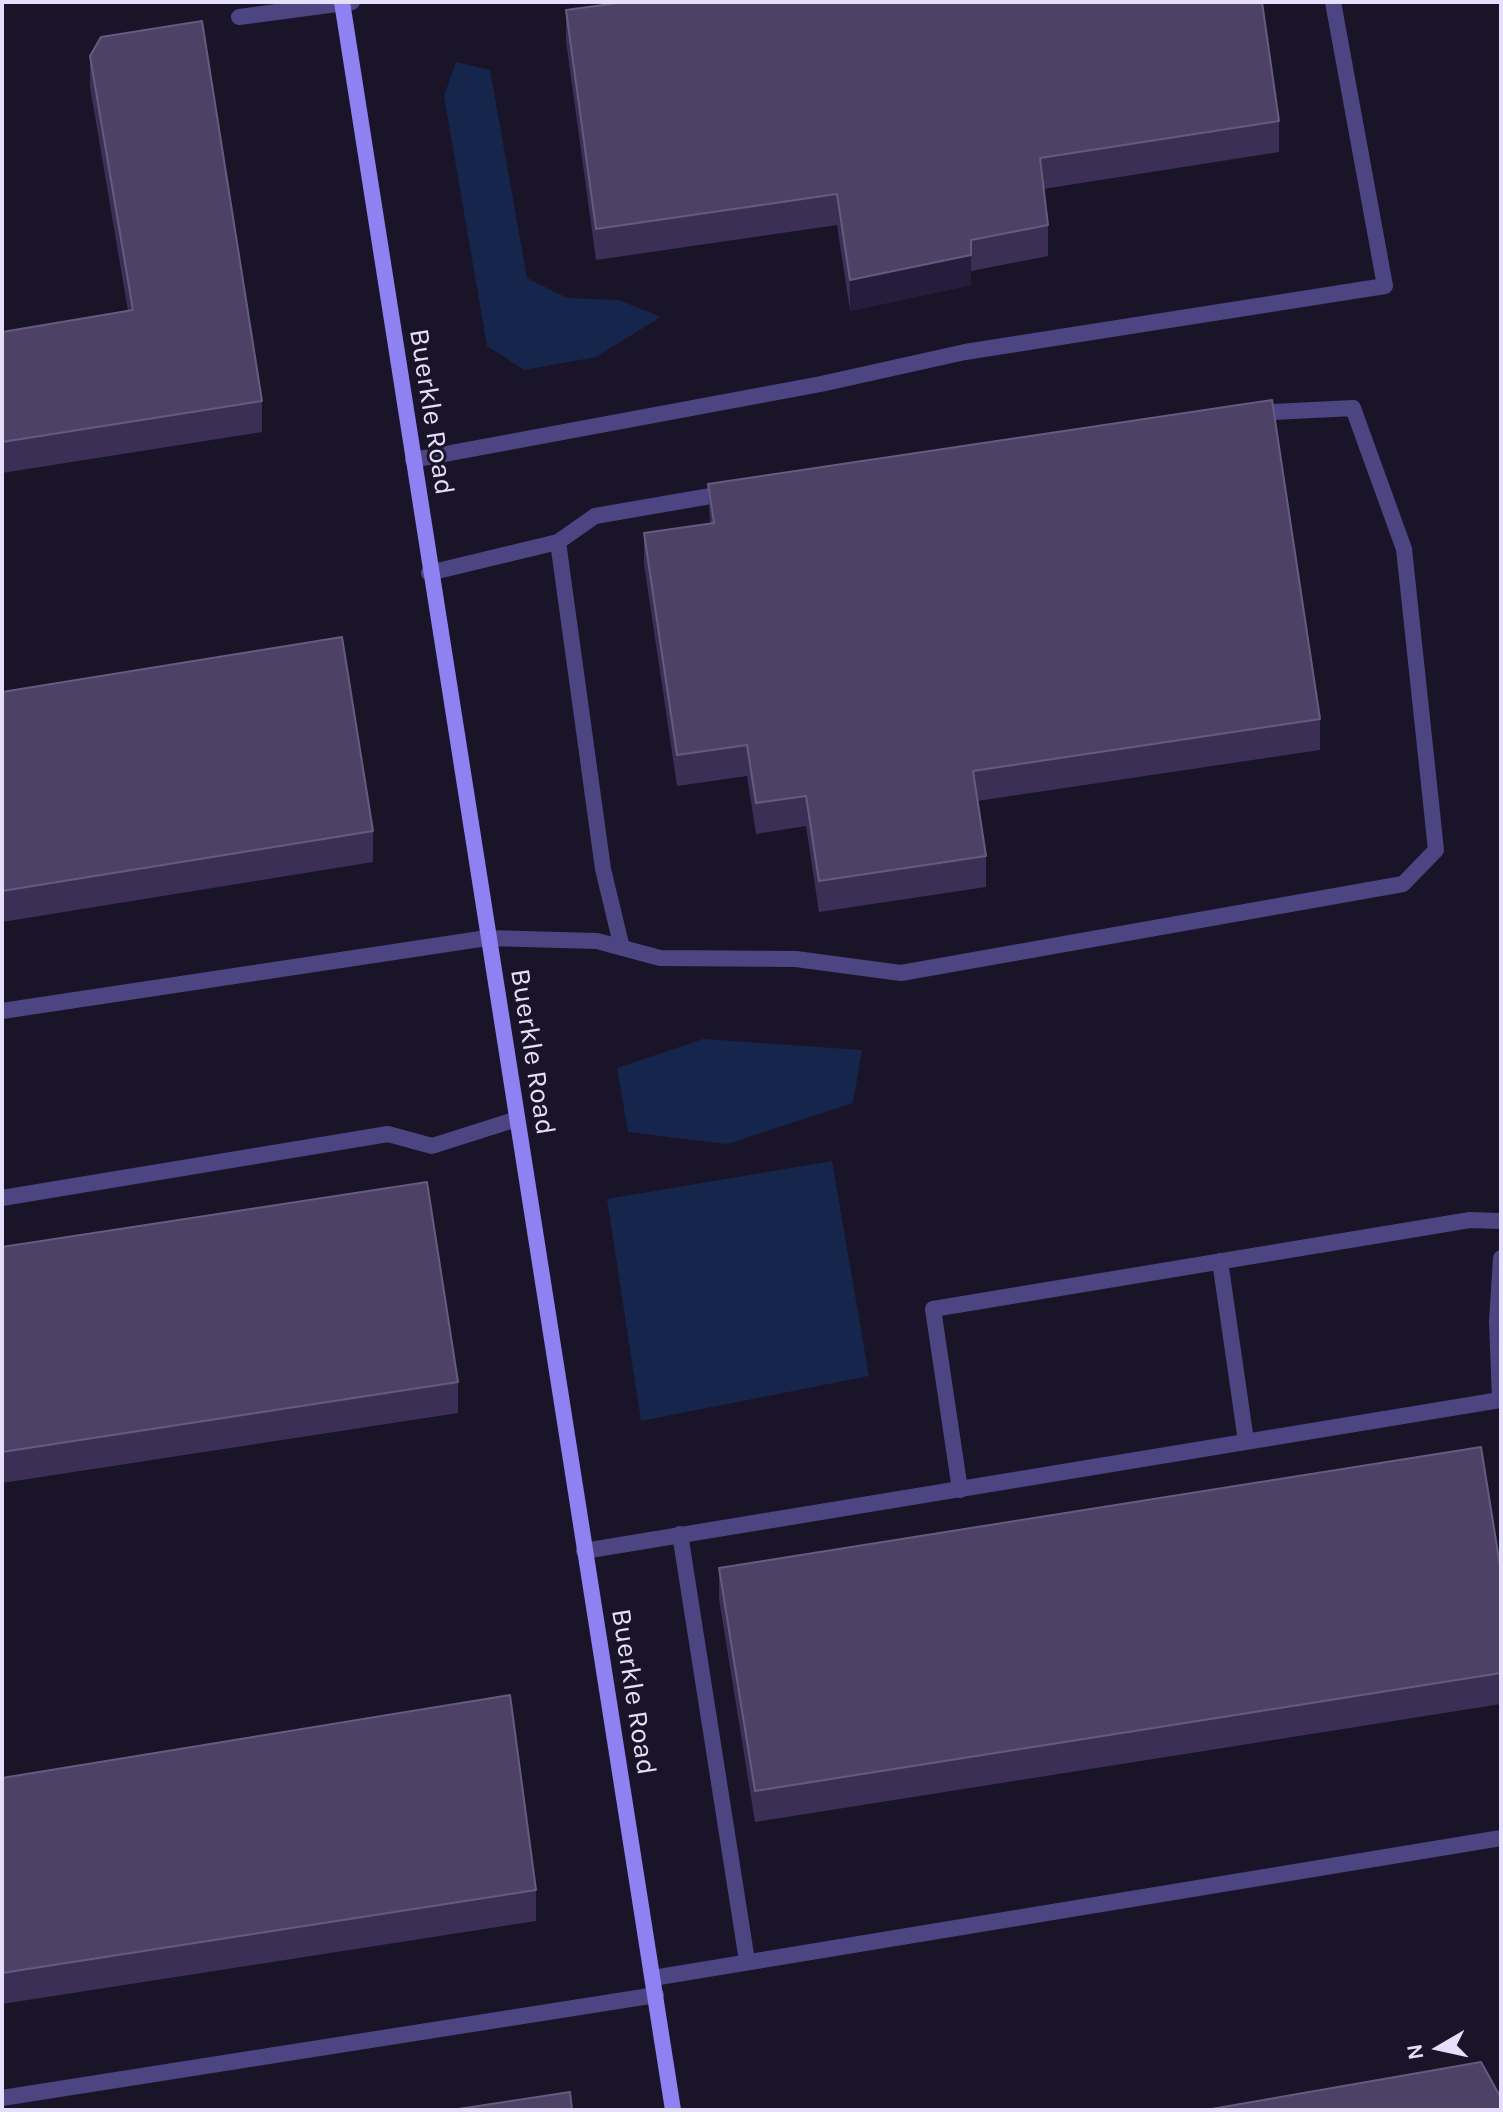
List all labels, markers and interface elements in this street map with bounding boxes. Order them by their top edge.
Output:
street label: Buerkle Road [401,326,461,498]
street label: Buerkle Road [502,966,562,1138]
street label: Buerkle Road [603,1606,663,1778]
north arrow [1399,2008,1479,2088]
text: N [1401,2042,1429,2062]

